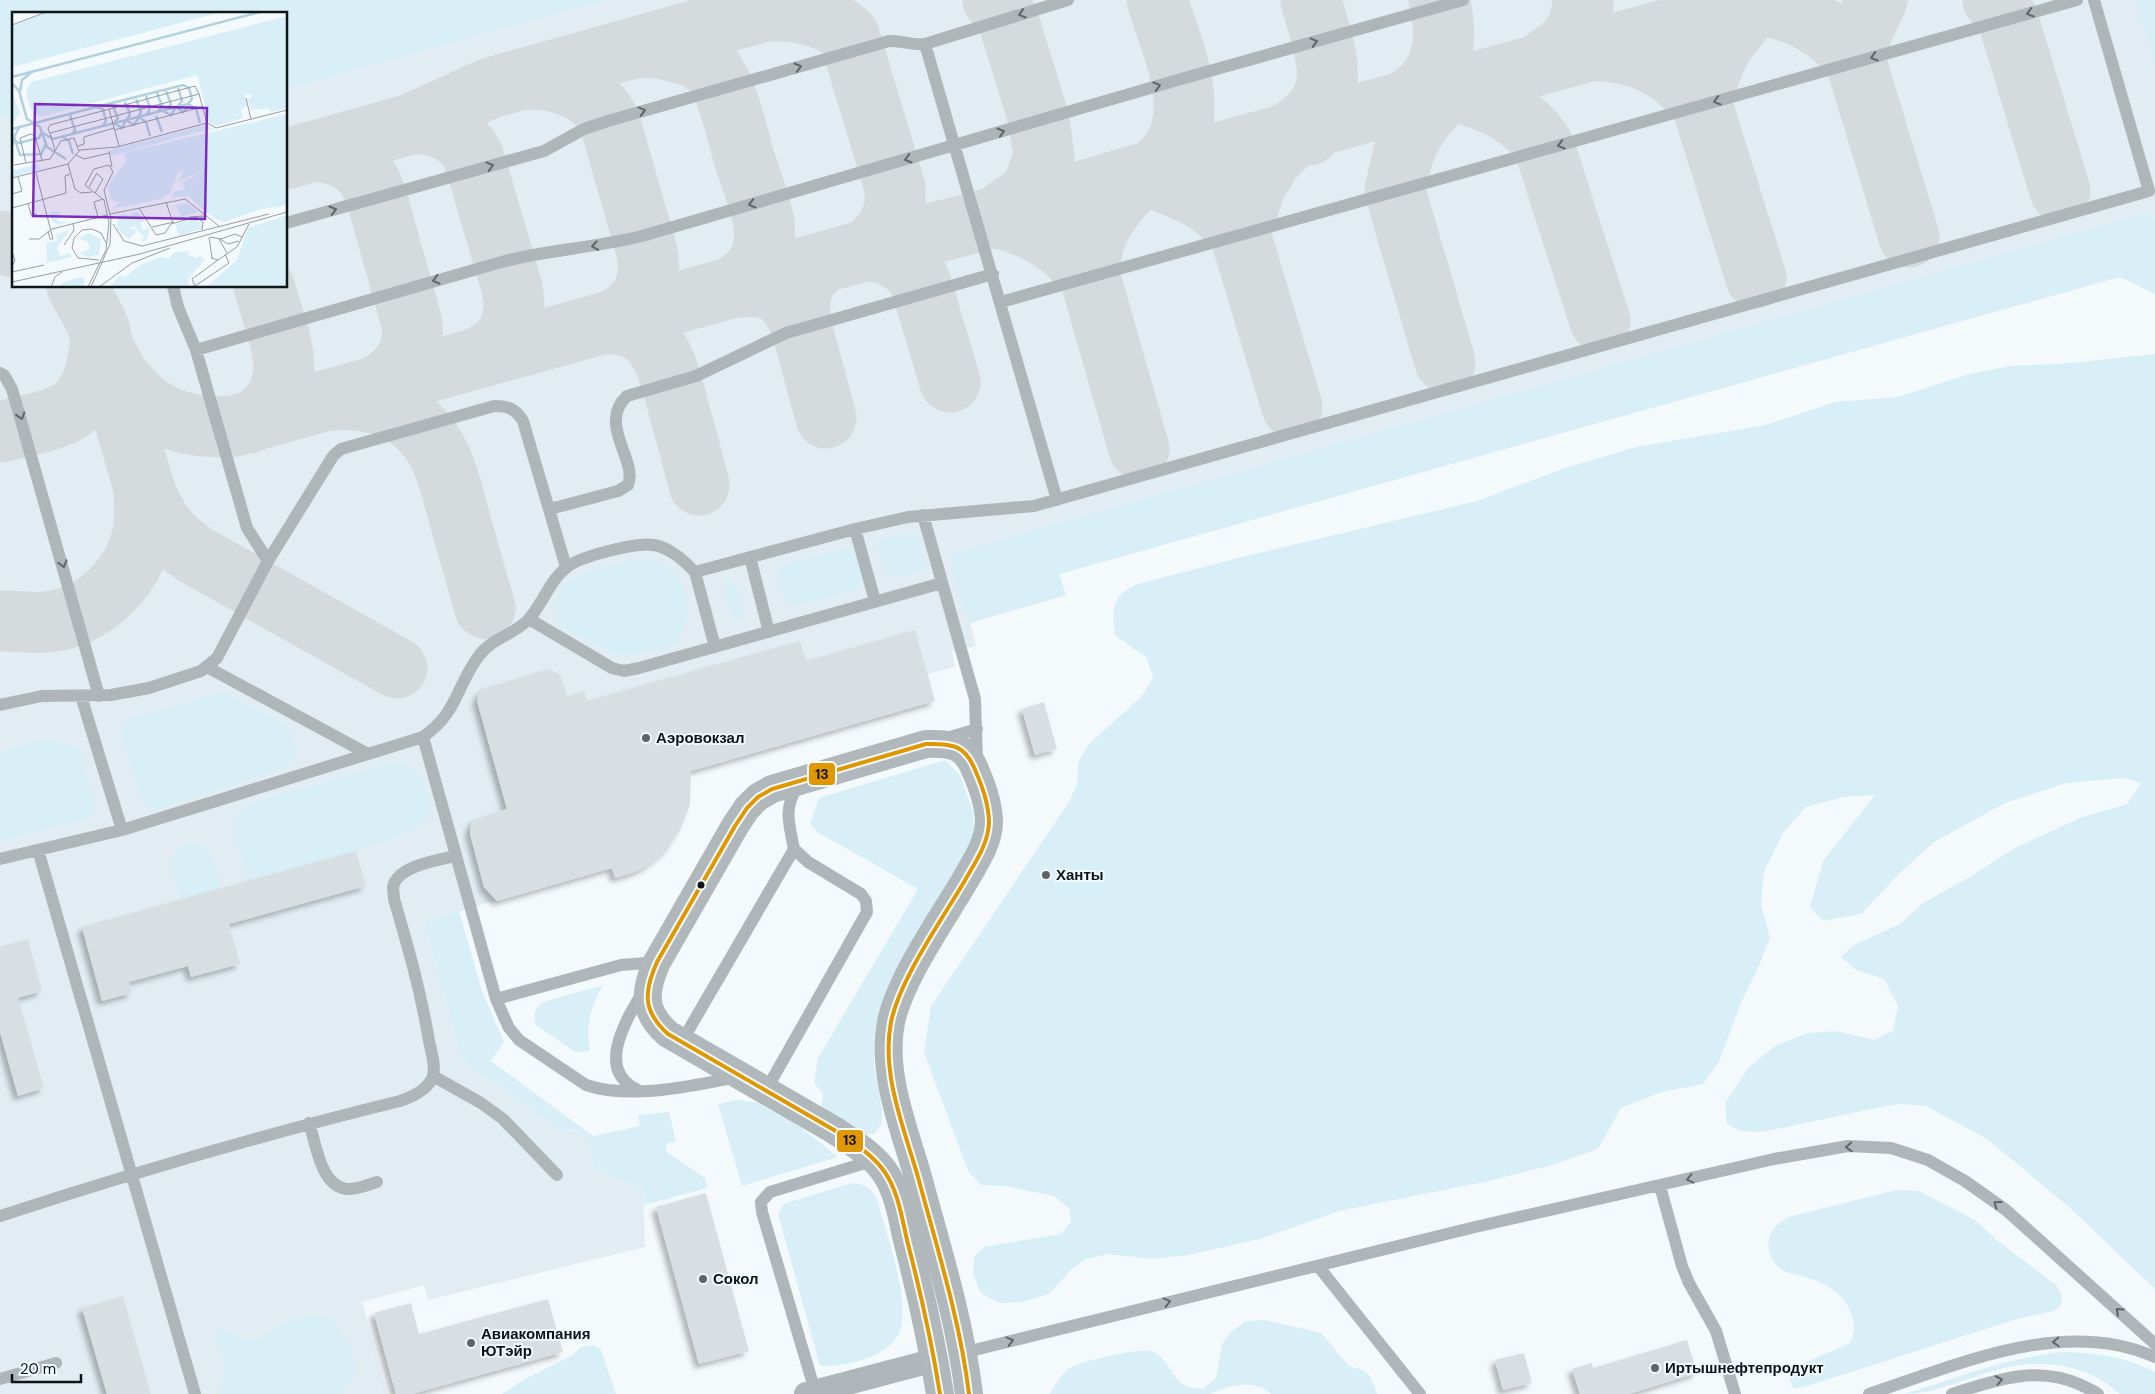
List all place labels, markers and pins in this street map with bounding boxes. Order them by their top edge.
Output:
place label: Аэровокзал [656,728,744,748]
marker: Аэровокзал [640,732,652,744]
place label: Ханты [1056,865,1104,885]
marker: Ханты [1040,869,1052,881]
unlabelled marker [696,880,706,890]
place label: Сокол [713,1269,759,1289]
marker: Сокол [697,1273,709,1285]
place label: Авиакомпания ЮТэйр [481,1324,590,1361]
marker: Авиакомпания ЮТэйр [465,1337,477,1349]
place label: Иртышнефтепродукт [1665,1358,1824,1378]
marker: Иртышнефтепродукт [1649,1362,1661,1374]

